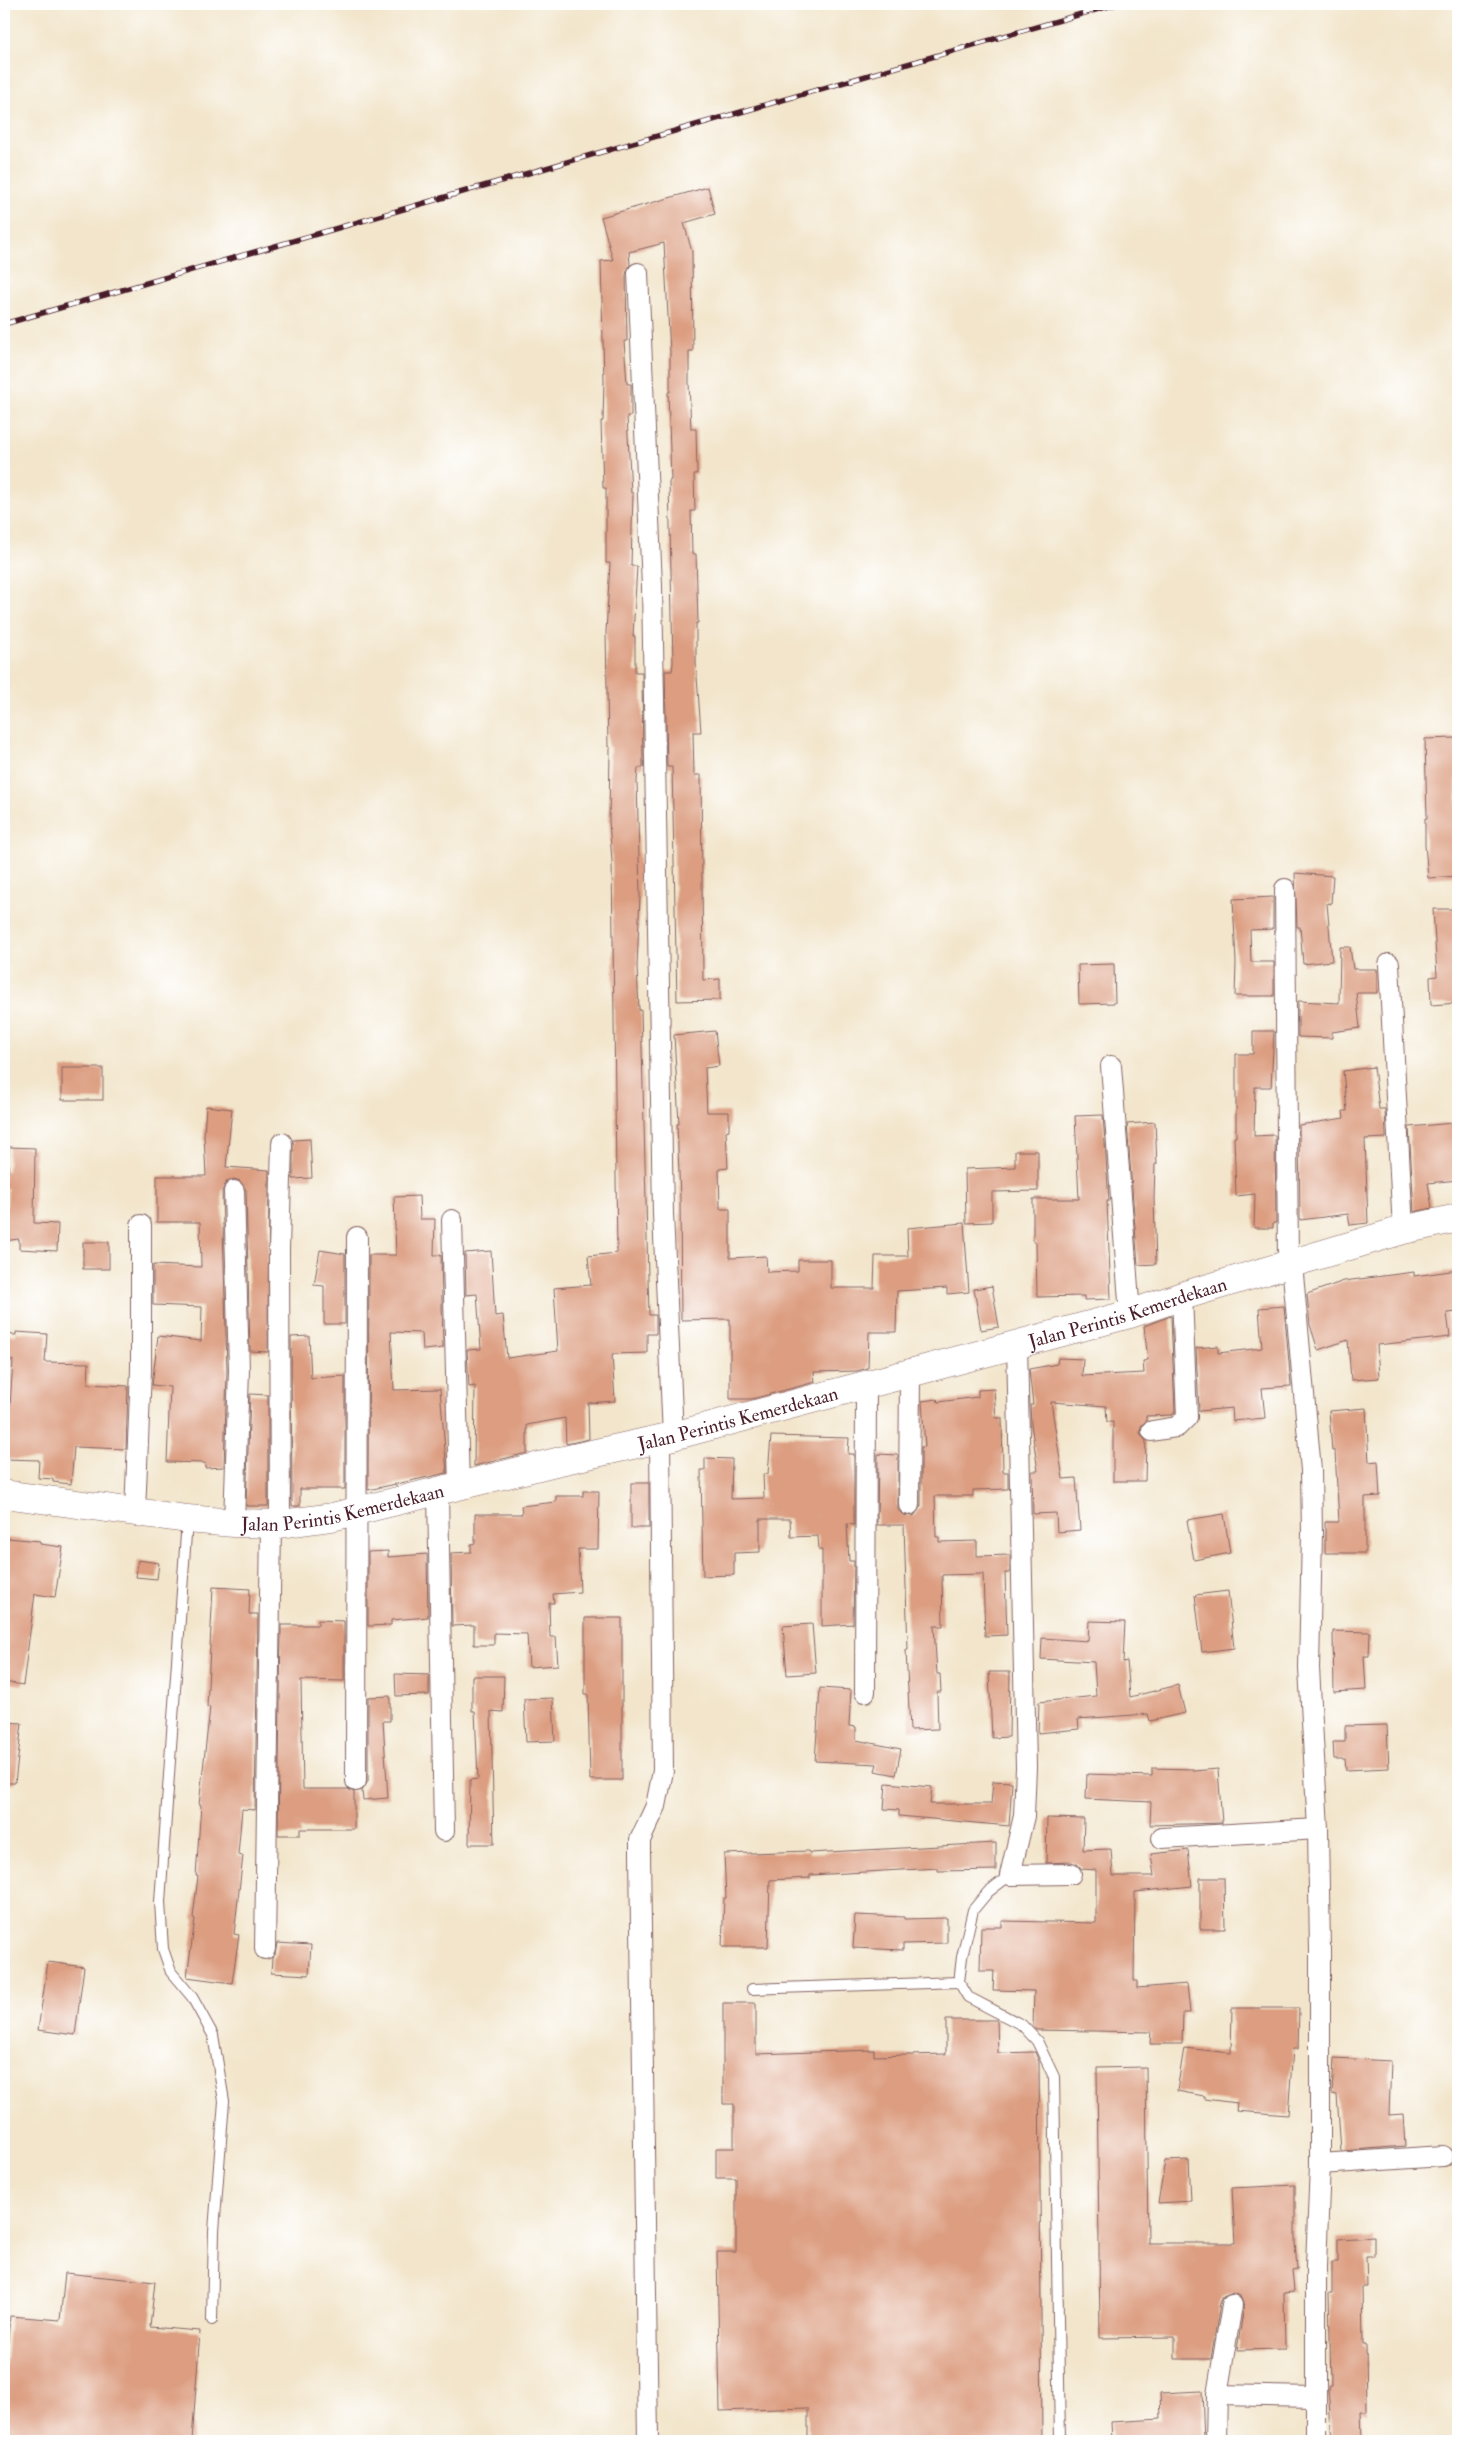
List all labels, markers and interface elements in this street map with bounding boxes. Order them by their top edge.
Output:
street label: Jalan Perintis Kemerdekaan [1025,1272,1230,1354]
street label: Jalan Perintis Kemerdekaan [635,1382,841,1457]
street label: Jalan Perintis Kemerdekaan [240,1479,447,1537]

